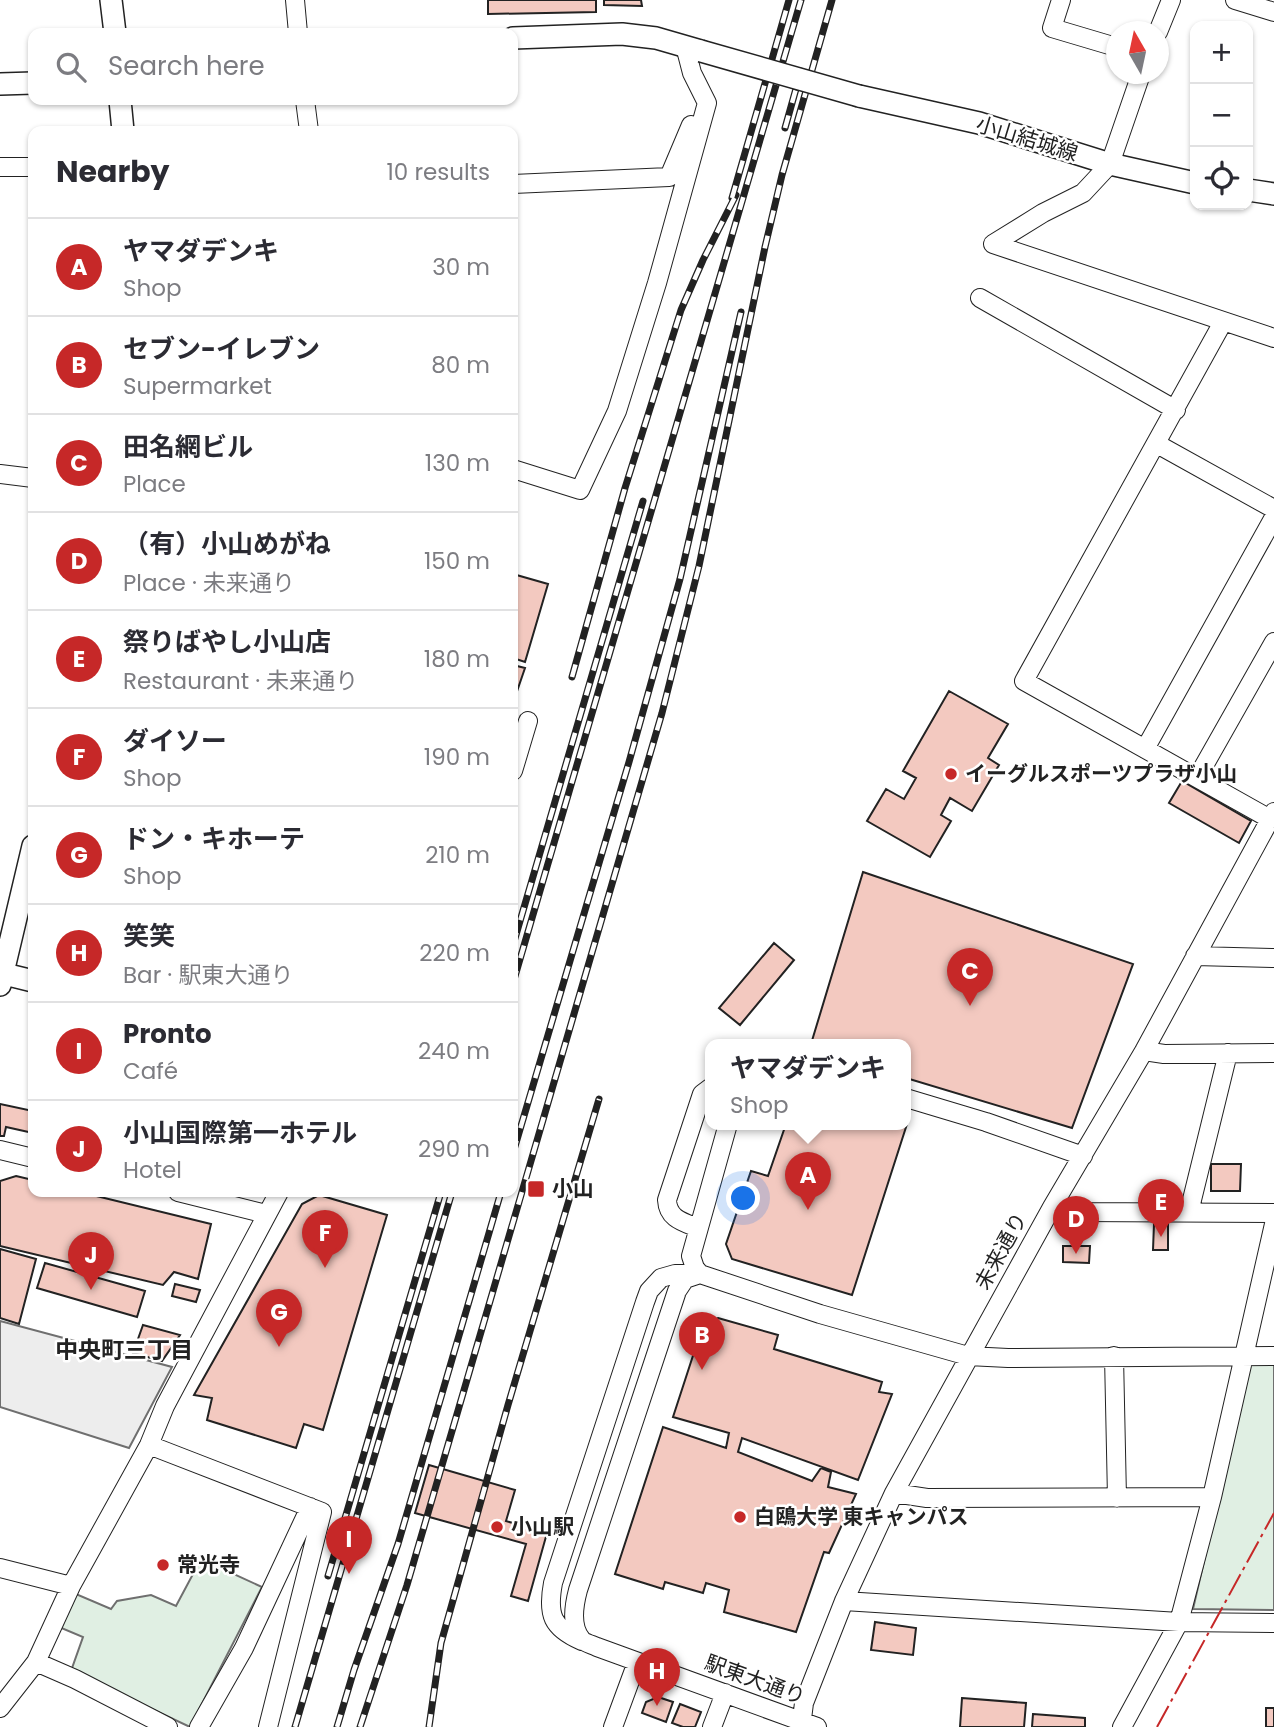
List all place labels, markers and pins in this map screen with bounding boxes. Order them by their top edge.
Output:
place label: イーグルスポーツプラザ小山 [965,759,1238,788]
marker: イーグルスポーツプラザ小山 [943,766,959,782]
pin: C [947,948,993,1006]
pin: A [785,1152,831,1210]
place label: 小山 [552,1174,594,1203]
marker: 小山 [526,1179,546,1199]
pin: E [1138,1179,1184,1237]
pin: D [1053,1196,1099,1254]
pin: F [302,1210,348,1268]
pin: J [68,1232,114,1290]
pin: G [256,1289,302,1347]
pin: B [679,1312,725,1370]
place label: 白鴎大学 東キャンパス [754,1502,968,1531]
marker: 白鴎大学 東キャンパス [732,1509,748,1525]
place label: 小山駅 [511,1512,574,1541]
pin: I [326,1516,372,1574]
marker: 小山駅 [489,1519,505,1535]
place label: 常光寺 [177,1550,240,1579]
marker: 常光寺 [155,1557,171,1573]
pin: H [634,1648,680,1706]

